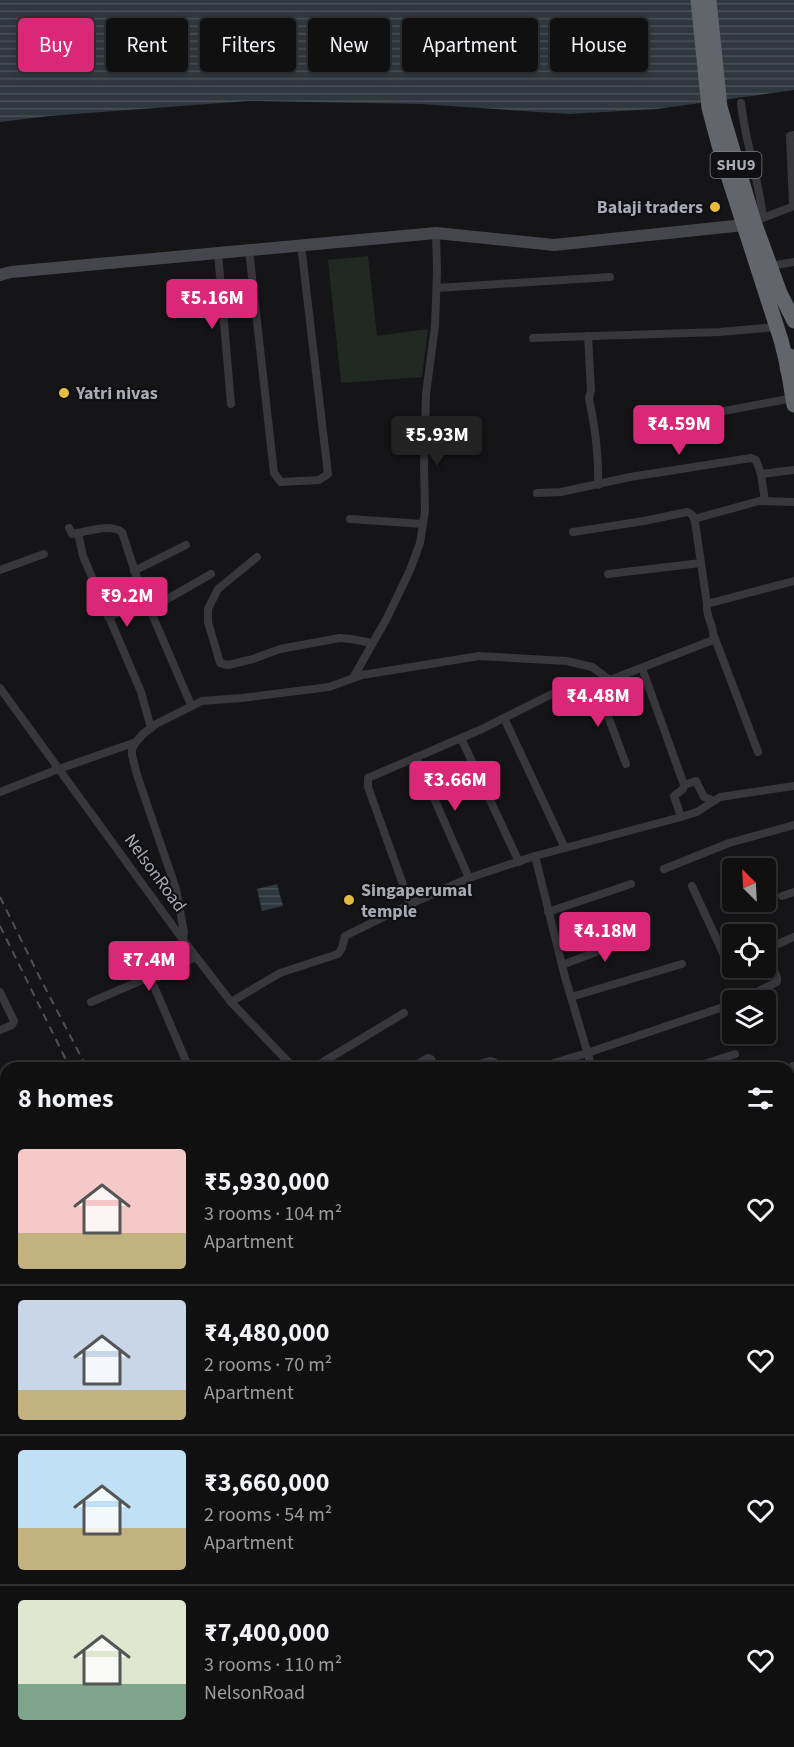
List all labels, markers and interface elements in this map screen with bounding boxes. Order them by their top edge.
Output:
chip: Buy [18,18,94,72]
chip: Rent [106,18,188,72]
chip: Filters [200,18,296,72]
chip: New [308,18,390,72]
chip: Apartment [402,18,538,72]
chip: House [550,18,648,72]
road number: SHU9 [710,152,762,178]
place label: Balaji traders [597,195,703,220]
marker: Balaji traders [708,200,722,214]
pin: ₹5.16M [163,279,261,330]
text: ₹5.16M [180,284,244,312]
place label: Yatri nivas [75,381,158,406]
marker: Yatri nivas [57,386,71,400]
pin: ₹4.59M [630,405,728,456]
text: ₹4.59M [647,410,711,438]
pin: ₹5.93M [388,416,486,467]
text: ₹5.93M [405,421,469,449]
pin: ₹9.2M [85,577,169,628]
text: ₹9.2M [101,582,153,610]
pin: ₹4.48M [549,677,647,728]
text: ₹4.48M [566,682,630,710]
pin: ₹3.66M [406,761,504,812]
text: ₹3.66M [423,766,487,794]
street label: NelsonRoad [118,829,192,917]
north arrow [722,858,776,912]
map controls [722,858,776,1044]
place label: Singaperumal temple [361,878,472,924]
marker: Singaperumal temple [342,893,356,907]
pin: ₹4.18M [556,912,654,963]
text: ₹4.18M [573,917,637,945]
button: locate [722,924,776,978]
pin: ₹7.4M [107,941,191,992]
text: ₹7.4M [123,946,175,974]
button: layers [722,990,776,1044]
text: 8 homes [18,1080,113,1117]
icon: filters [744,1082,777,1115]
text: ₹5,930,000 [204,1163,329,1200]
icon: home [66,1173,138,1245]
icon: heart [744,1193,777,1226]
text: 3 rooms · 104 m² [204,1200,342,1228]
text: Apartment [204,1228,294,1256]
text: ₹4,480,000 [204,1314,329,1351]
icon: home [66,1324,138,1396]
icon: heart [744,1344,777,1377]
text: 2 rooms · 70 m² [204,1351,332,1379]
text: Apartment [204,1379,294,1407]
text: ₹3,660,000 [204,1464,329,1501]
icon: home [66,1474,138,1546]
icon: heart [744,1494,777,1527]
text: 2 rooms · 54 m² [204,1501,332,1529]
text: Apartment [204,1529,294,1557]
text: ₹7,400,000 [204,1614,329,1651]
icon: home [66,1624,138,1696]
icon: heart [744,1644,777,1677]
text: 3 rooms · 110 m² [204,1651,342,1679]
text: NelsonRoad [204,1679,305,1707]

